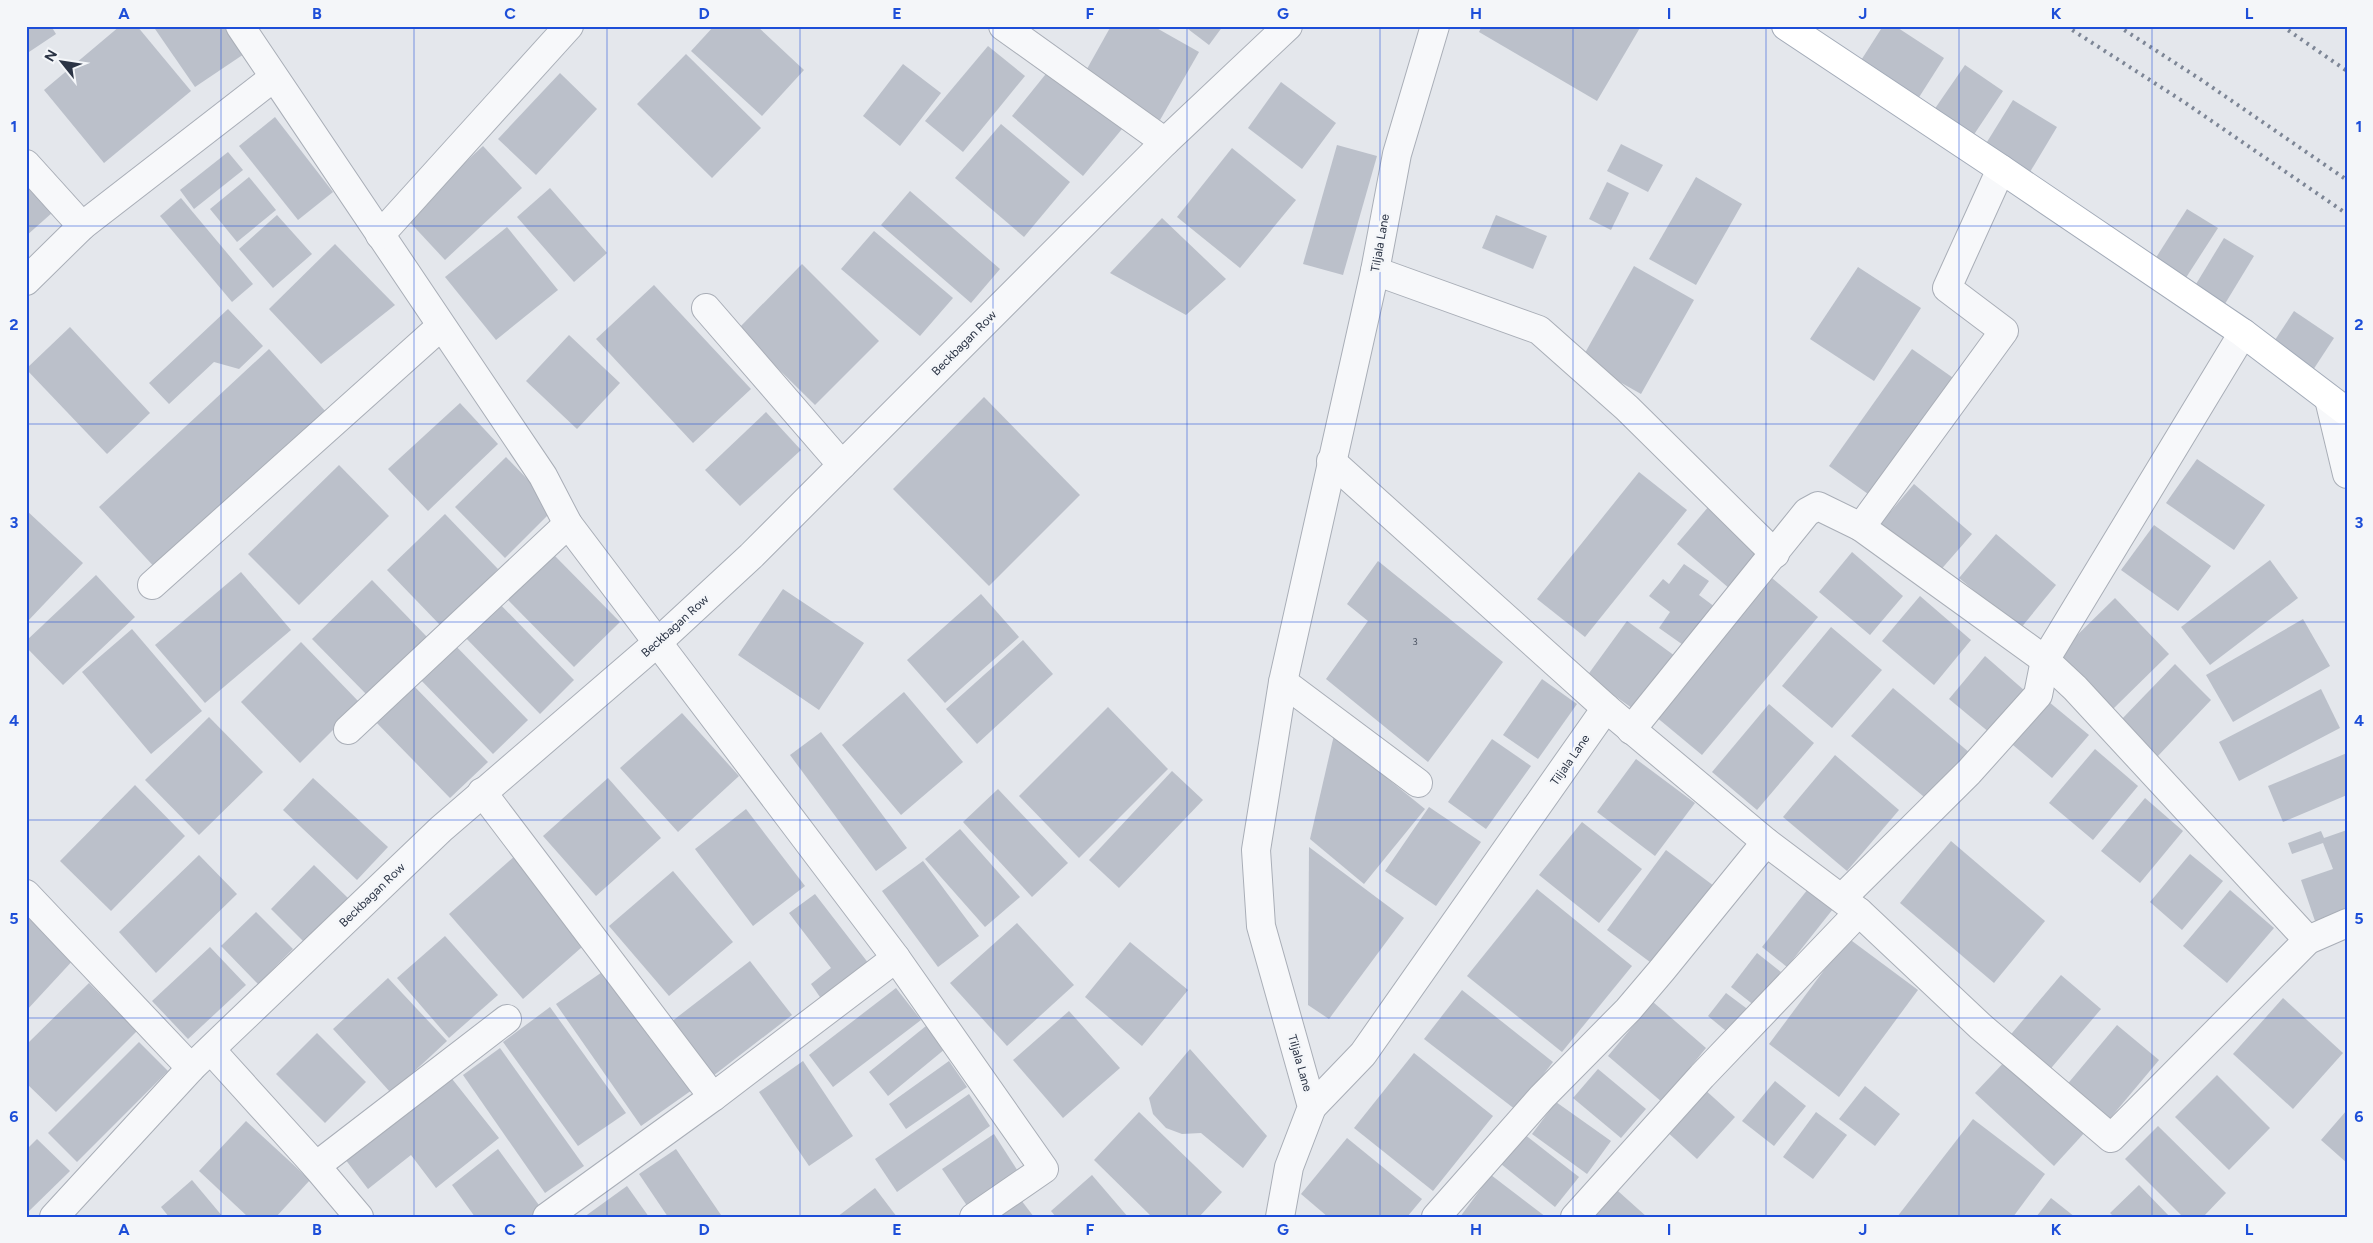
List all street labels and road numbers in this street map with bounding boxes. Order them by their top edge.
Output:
street label: Tiljala Lane [1368,212,1392,273]
street label: Beckbagan Row [929,307,1000,378]
street label: Beckbagan Row [638,592,712,660]
street label: Tiljala Lane [1547,732,1593,788]
street label: Beckbagan Row [336,860,408,930]
street label: Tiljala Lane [1285,1033,1315,1094]

